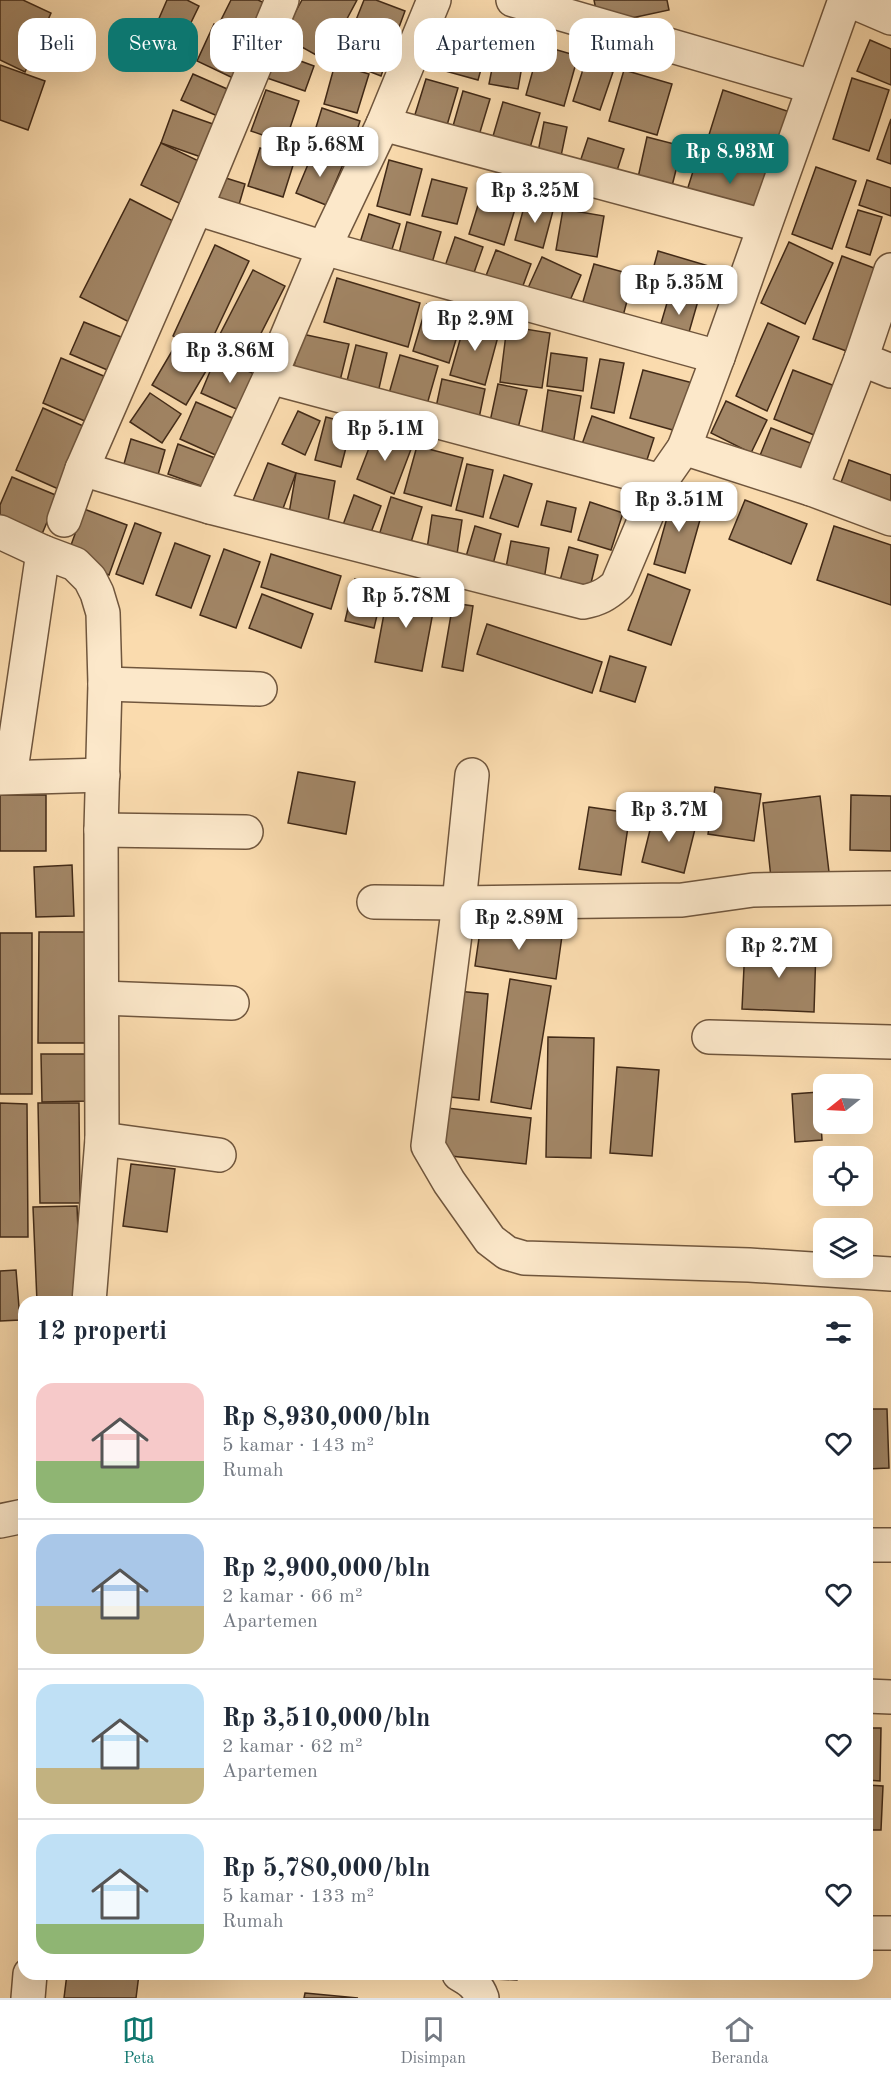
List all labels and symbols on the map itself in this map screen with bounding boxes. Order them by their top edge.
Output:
pin: Rp 5.68M [258,127,382,178]
pin: Rp 8.93M [668,134,792,185]
pin: Rp 3.25M [473,173,597,224]
pin: Rp 5.35M [617,265,741,316]
pin: Rp 2.9M [420,301,530,352]
pin: Rp 3.86M [168,333,292,384]
pin: Rp 5.1M [330,411,440,462]
pin: Rp 3.51M [617,482,741,533]
pin: Rp 5.78M [344,578,468,629]
pin: Rp 3.7M [614,792,724,843]
pin: Rp 2.89M [457,900,581,951]
pin: Rp 2.7M [724,928,834,979]
north arrow [813,1074,873,1134]

